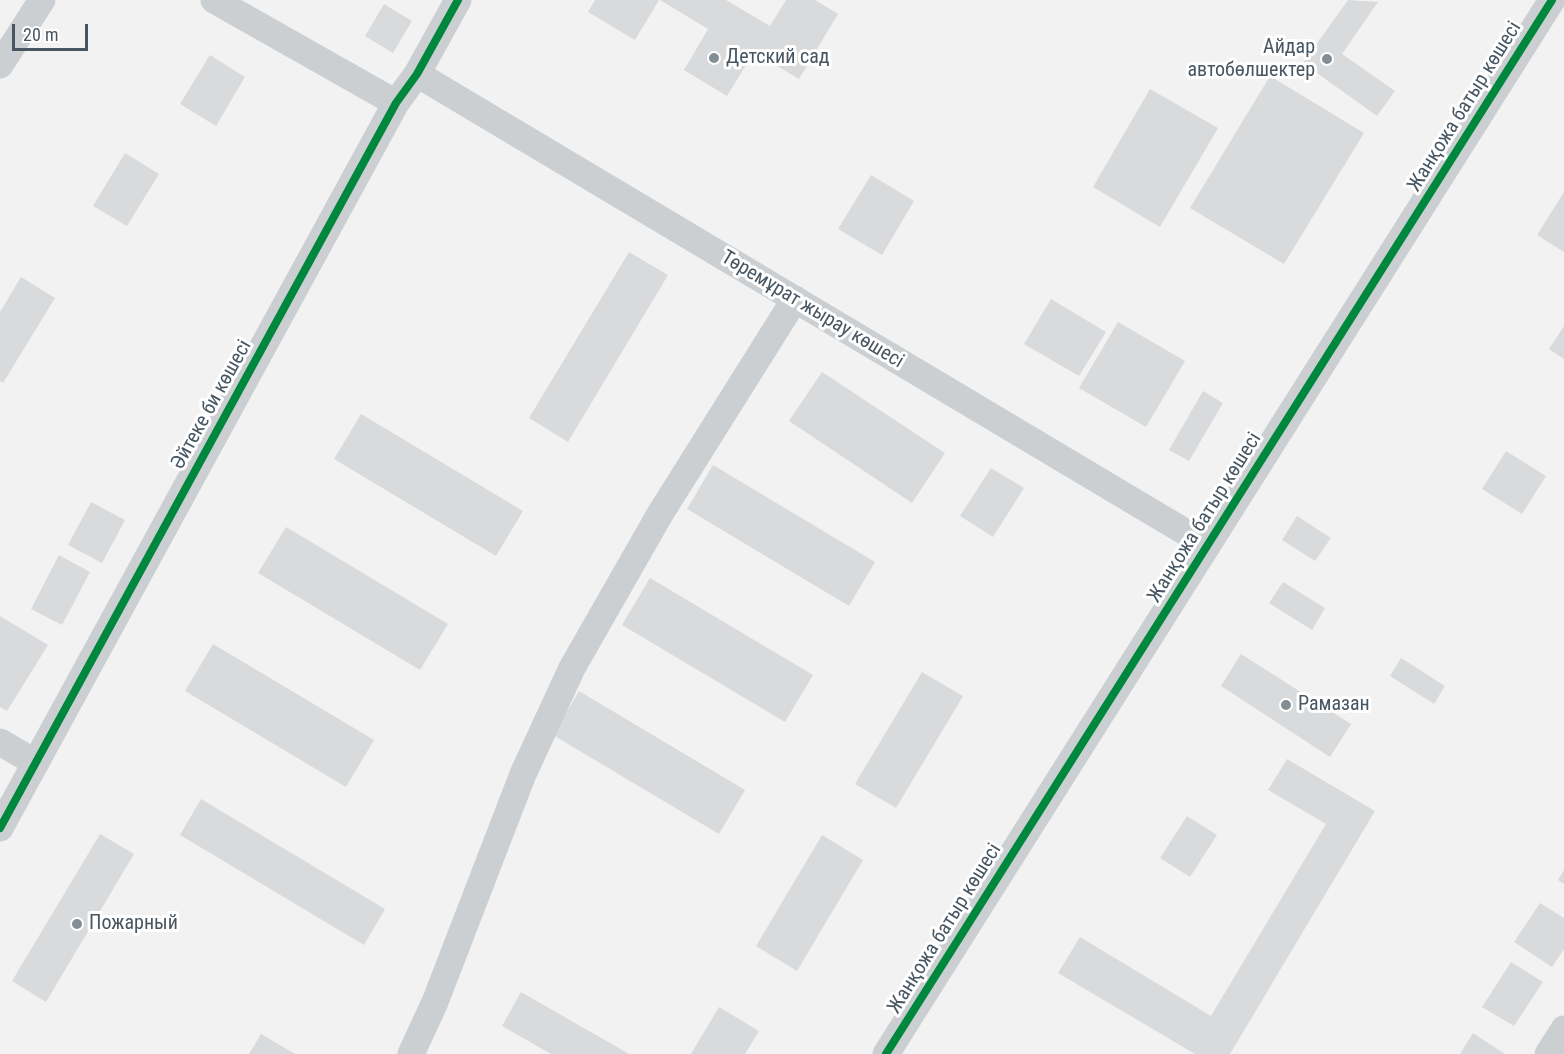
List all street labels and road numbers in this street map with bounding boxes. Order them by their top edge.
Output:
street label: Жанқожа батыр көшесі [1403,18,1527,196]
street label: Төремұрат жырау көшесі [716,246,908,374]
street label: Әйтеке би көшесі [167,336,257,474]
street label: Жанқожа батыр көшесі [1143,429,1267,607]
street label: Жанқожа батыр көшесі [883,840,1007,1018]

